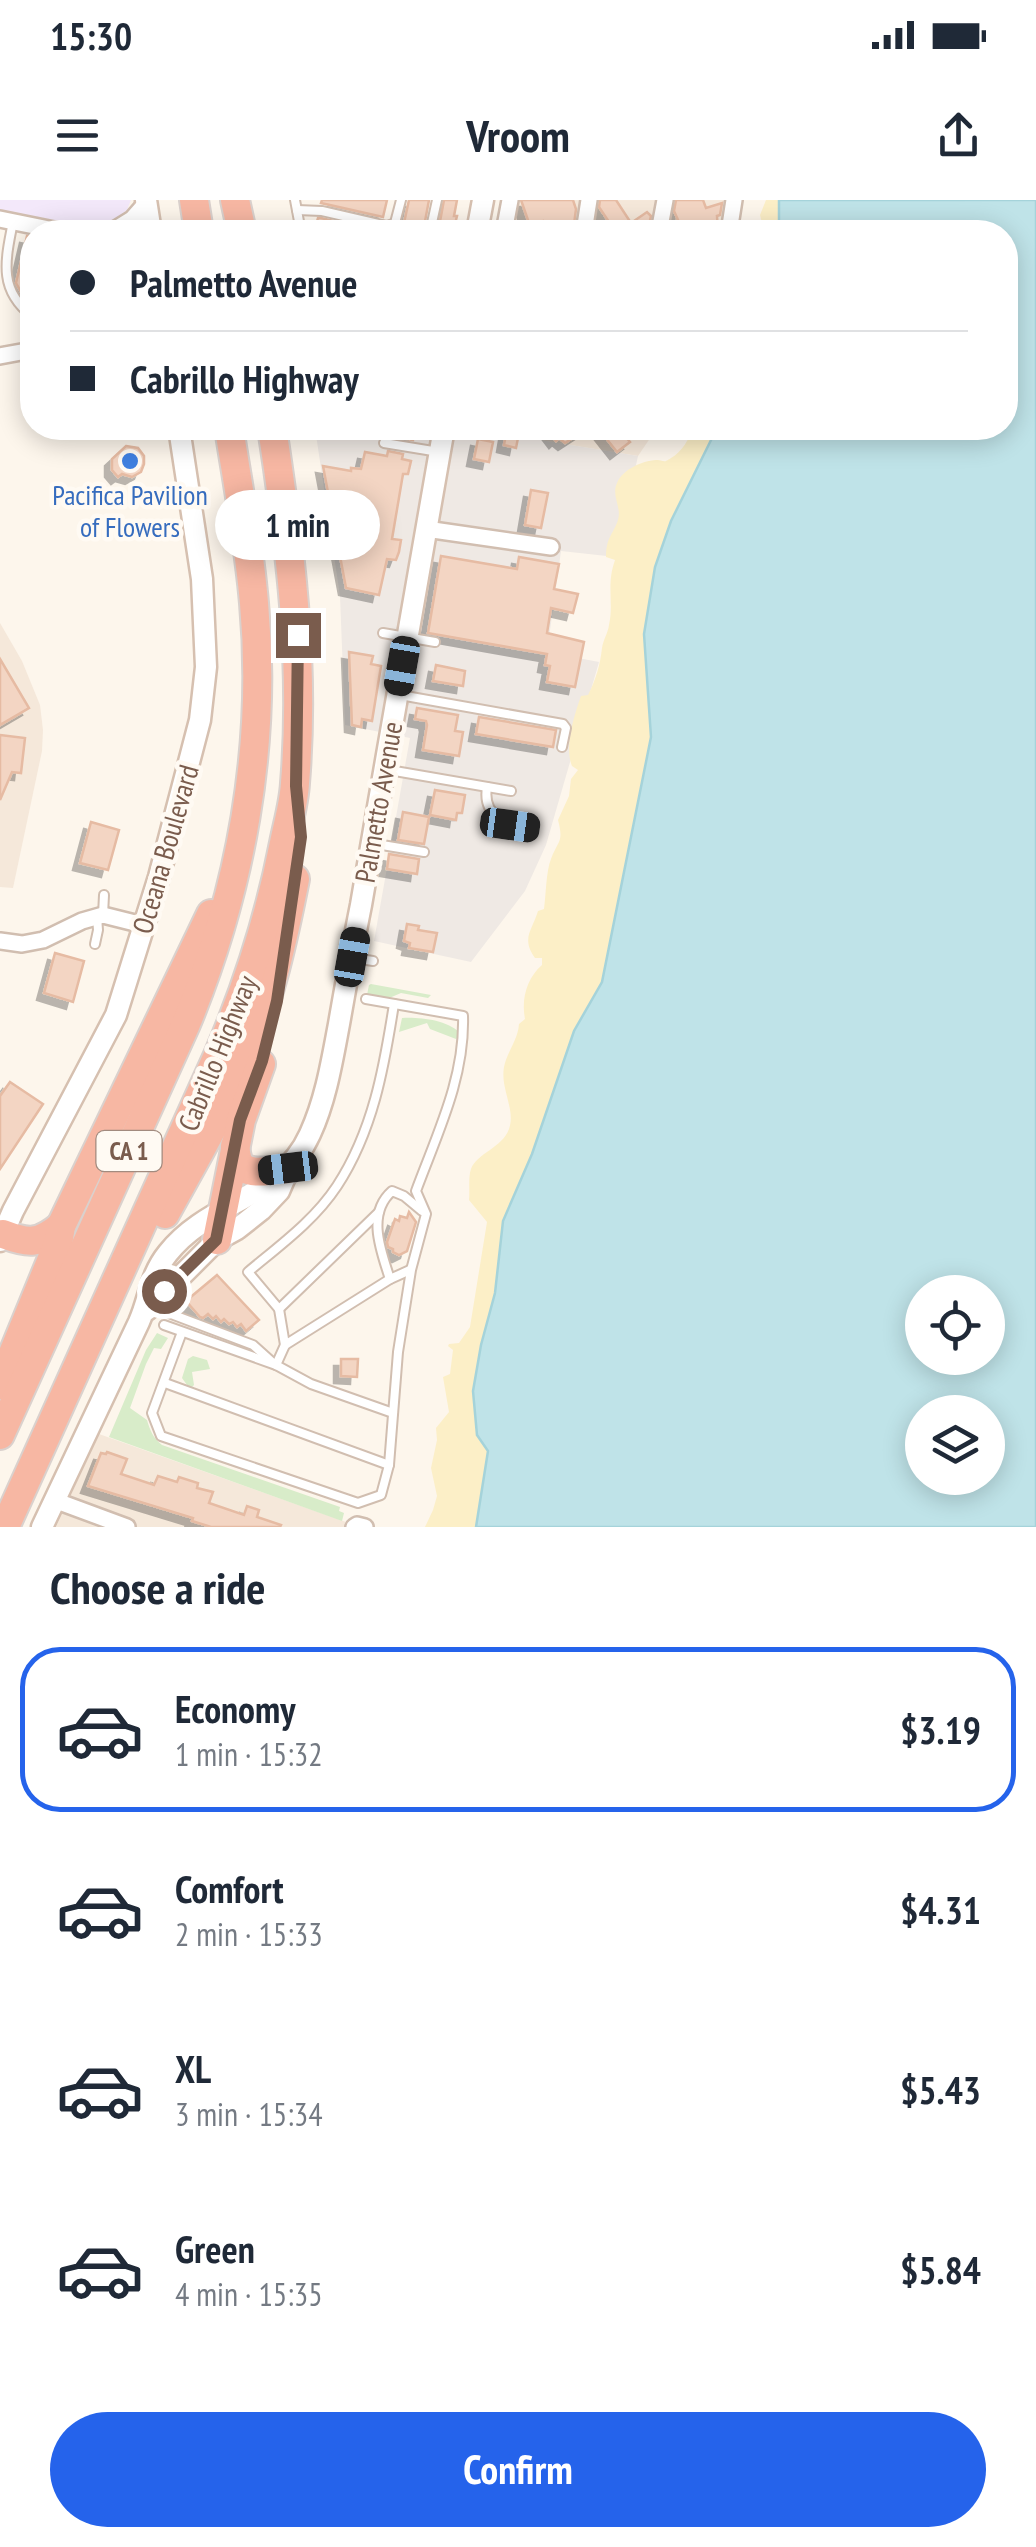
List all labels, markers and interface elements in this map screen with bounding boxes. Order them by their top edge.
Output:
text: 15:30 [50,11,132,60]
text: Vroom [466,106,570,164]
icon: menu [50,108,105,163]
icon: share [931,108,986,163]
text: Palmetto Avenue [130,258,358,307]
text: Cabrillo Highway [130,354,359,403]
marker: Pacifica Pavilion of Flowers [119,450,141,472]
place label: Pacifica Pavilion of Flowers [52,476,208,545]
callout: 1 min [216,490,380,560]
text: 1 min [265,504,330,546]
route end [276,613,321,658]
car [382,634,422,698]
street label: Palmetto Avenue [346,719,410,885]
street label: Oceana Boulevard [123,760,207,938]
car [478,806,542,844]
car [332,925,372,989]
street label: Cabrillo Highway [169,969,265,1136]
road number: CA 1 [96,1131,162,1171]
car [256,1149,320,1187]
route start [142,1269,187,1314]
map controls [905,1275,1005,1495]
button: locate [905,1275,1005,1375]
button: layers [905,1395,1005,1495]
text: Choose a ride [50,1558,265,1616]
text: Economy [175,1684,295,1733]
icon: car [55,1685,145,1775]
text: $3.19 [900,1705,981,1754]
text: 1 min · 15:32 [175,1733,323,1775]
text: Comfort [175,1864,284,1913]
icon: car [55,1865,145,1955]
text: $4.31 [900,1885,981,1934]
text: 2 min · 15:33 [175,1913,323,1955]
text: XL [175,2044,211,2093]
icon: car [55,2045,145,2135]
text: $5.43 [900,2065,981,2114]
text: 3 min · 15:34 [175,2093,323,2135]
text: Green [175,2224,255,2273]
icon: car [55,2225,145,2315]
text: $5.84 [900,2245,981,2294]
text: 4 min · 15:35 [175,2273,323,2315]
button: Confirm [50,2412,986,2527]

